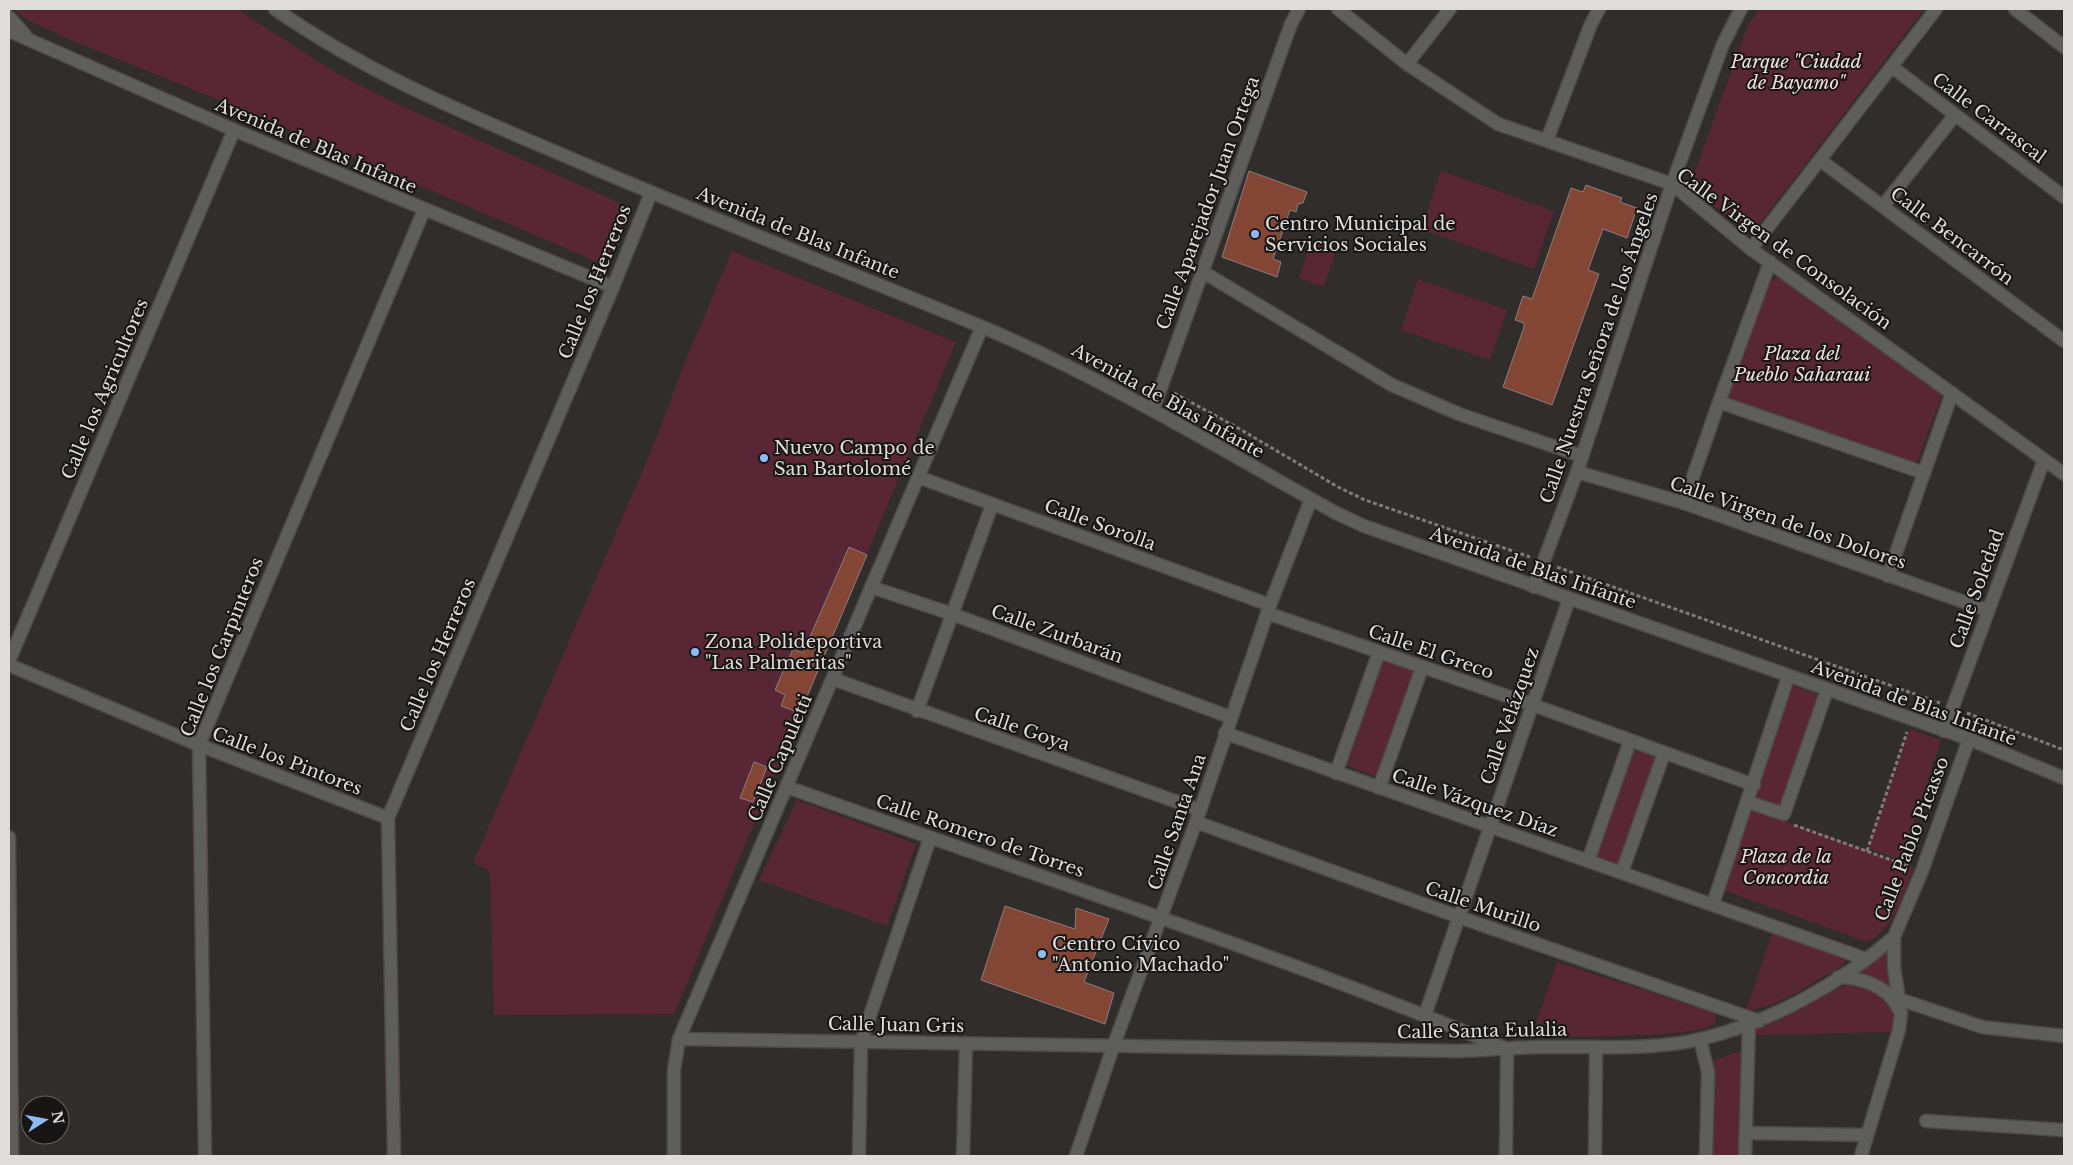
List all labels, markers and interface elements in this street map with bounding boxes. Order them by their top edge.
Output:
park label: Parque "Ciudad de Bayamo" [1729,51,1862,94]
street label: Calle Carrascal [1928,68,2050,168]
street label: Calle Aparejador Juan Ortega [1152,73,1264,333]
street label: Avenida de Blas Infante [211,93,420,198]
street label: Calle Virgen de Consolación [1672,164,1896,334]
street label: Avenida de Blas Infante [692,182,903,284]
street label: Calle Bencarrón [1886,182,2018,290]
street label: Calle Nuestra Señora de los Ángeles [1534,189,1663,506]
street label: Calle los Herreros [554,202,636,362]
place label: Centro Municipal de Servicios Sociales [1265,213,1456,256]
marker: Centro Municipal de Servicios Sociales [1249,228,1261,240]
street label: Calle los Agricultores [57,295,153,483]
street label: Avenida de Blas Infante [1067,338,1268,463]
park label: Plaza del Pueblo Saharaui [1732,343,1871,386]
place label: Nuevo Campo de San Bartolomé [774,437,935,480]
marker: Nuevo Campo de San Bartolomé [758,452,770,464]
street label: Calle Virgen de los Dolores [1667,472,1909,574]
street label: Calle Sorolla [1041,495,1159,555]
street label: Avenida de Blas Infante [1426,522,1639,614]
street label: Calle Soledad [1945,526,2009,652]
street label: Calle los Carpinteros [176,554,268,740]
street label: Calle los Herreros [396,575,480,735]
street label: Calle Zurbarán [988,600,1126,668]
street label: Calle El Greco [1365,620,1497,684]
place label: Zona Polideportiva "Las Palmeritas" [705,631,882,674]
street label: Calle Velázquez [1476,644,1544,788]
marker: Zona Polideportiva "Las Palmeritas" [689,646,701,658]
street label: Avenida de Blas Infante [1807,655,2020,750]
street label: Calle Capuletti [743,691,817,825]
street label: Calle Goya [971,702,1073,756]
street label: Calle los Pintores [209,722,365,800]
street label: Calle Santa Ana [1143,751,1211,893]
street label: Calle Pablo Picasso [1870,754,1954,924]
street label: Calle Vázquez Díaz [1389,764,1561,842]
street label: Calle Romero de Torres [873,790,1087,882]
park label: Plaza de la Concordia [1739,846,1832,889]
street label: Calle Murillo [1422,877,1544,937]
place label: Centro Cívico "Antonio Machado" [1052,933,1229,976]
marker: Centro Cívico "Antonio Machado" [1036,948,1048,960]
street label: Calle Juan Gris [828,1013,964,1037]
street label: Calle Santa Eulalia [1397,1019,1567,1043]
north arrow [20,1095,70,1145]
text: N [48,1109,68,1126]

